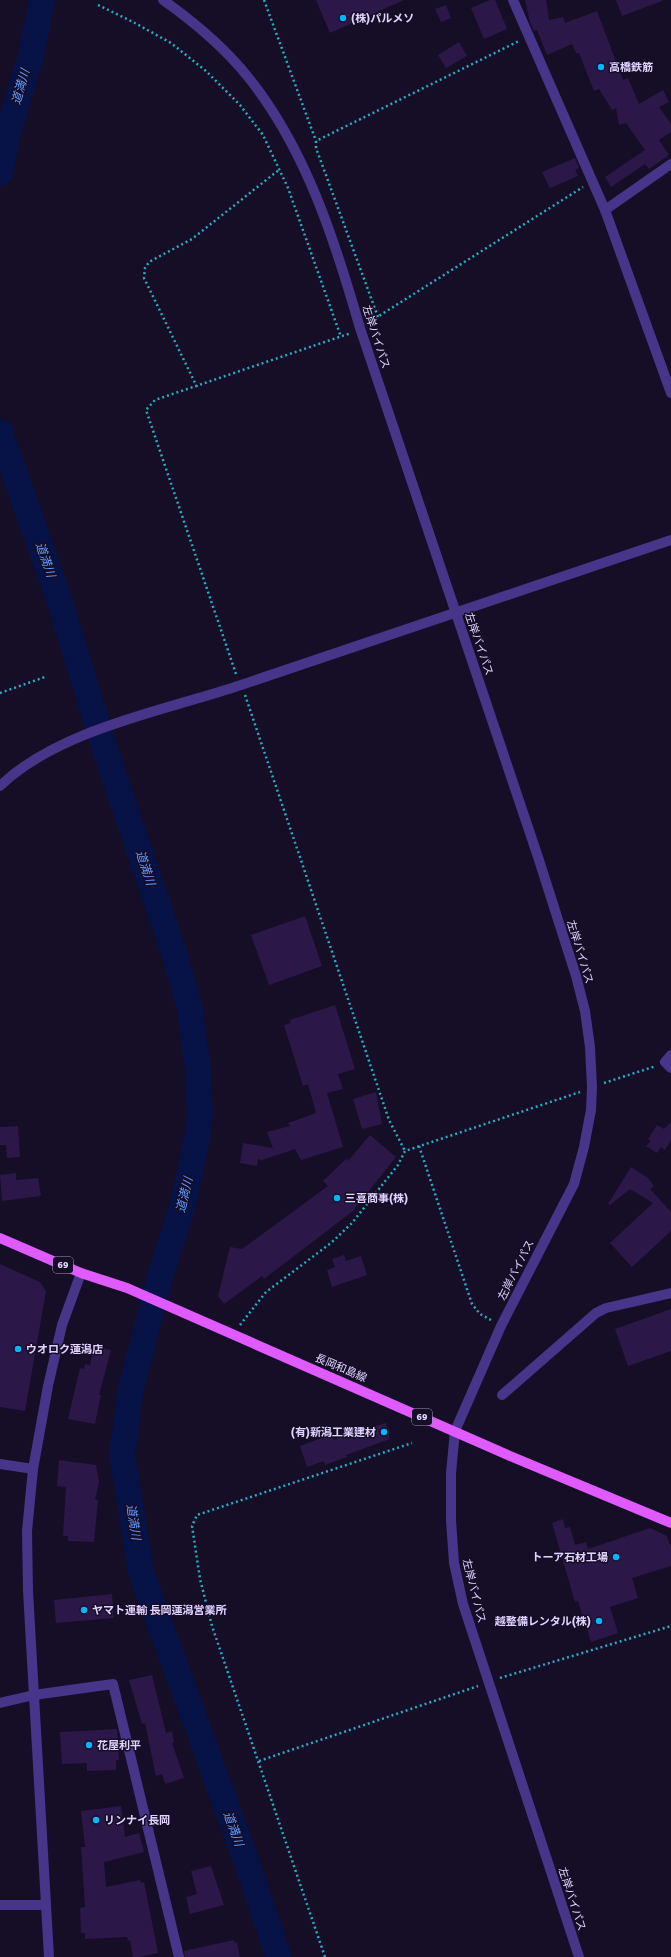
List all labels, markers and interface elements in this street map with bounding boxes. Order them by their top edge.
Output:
place label: (株)パルメソ [351,12,414,25]
marker: (株)パルメソ [338,13,348,23]
place label: 高橋鉄筋 [609,61,653,74]
marker: 高橋鉄筋 [596,62,606,72]
water label: 道満川 [9,66,34,106]
street label: 左岸バイパス [360,304,392,370]
water label: 道満川 [32,541,59,581]
street label: 左岸バイパス [462,611,496,677]
water label: 道満川 [132,849,158,889]
street label: 左岸バイパス [564,919,596,985]
water label: 道満川 [174,1174,197,1214]
place label: 三喜商事(株) [345,1192,408,1205]
marker: 三喜商事(株) [332,1193,342,1203]
street label: 左岸バイパス [495,1238,537,1302]
road number: 69 [53,1257,73,1273]
place label: ウオロク蓮潟店 [26,1343,103,1356]
marker: ウオロク蓮潟店 [13,1344,23,1354]
street label: 長岡和島線 [313,1351,369,1385]
road number: 69 [412,1409,432,1425]
place label: (有)新潟工業建材 [291,1426,376,1439]
marker: (有)新潟工業建材 [379,1427,389,1437]
water label: 道満川 [123,1503,144,1543]
place label: トーア石材工場 [531,1551,608,1564]
marker: トーア石材工場 [611,1552,621,1562]
street label: 左岸バイパス [460,1558,488,1624]
place label: ヤマト運輸 長岡蓮潟営業所 [92,1604,226,1617]
marker: ヤマト運輸 長岡蓮潟営業所 [79,1605,89,1615]
place label: 越整備レンタル(株) [495,1615,591,1628]
marker: 越整備レンタル(株) [594,1616,604,1626]
place label: 花屋利平 [97,1739,141,1752]
marker: 花屋利平 [84,1740,94,1750]
water label: 道満川 [220,1810,247,1850]
place label: リンナイ長岡 [104,1814,170,1827]
marker: リンナイ長岡 [91,1815,101,1825]
street label: 左岸バイパス [556,1866,588,1932]

